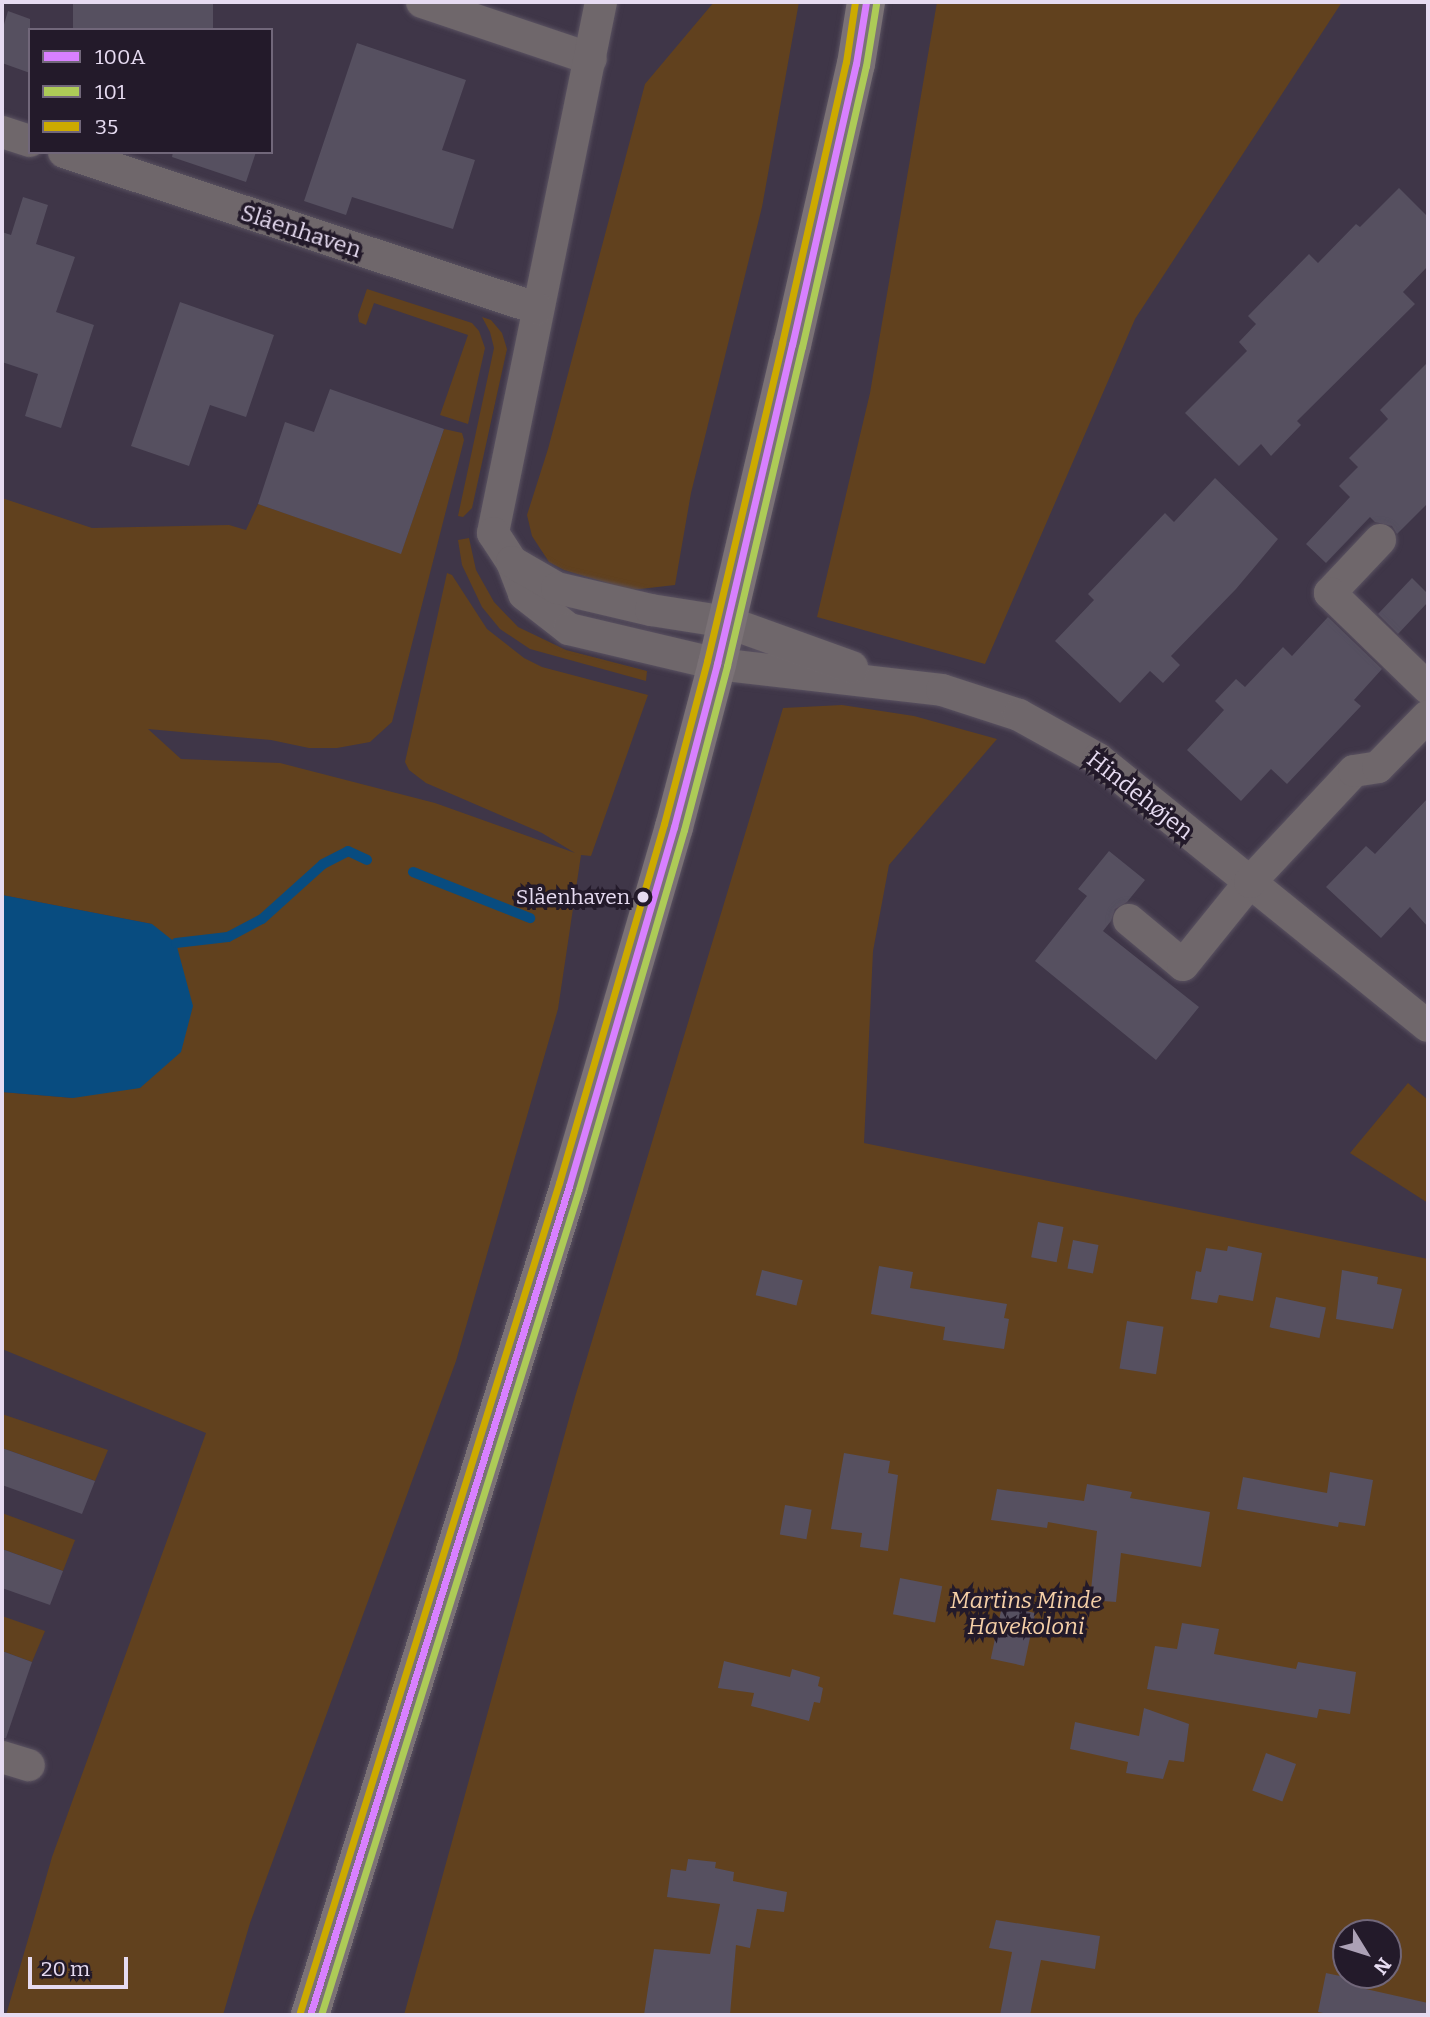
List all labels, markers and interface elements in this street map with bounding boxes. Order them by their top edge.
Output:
legend [28,28,273,154]
text: 100A [95,44,145,70]
text: 101 [95,79,125,105]
text: 35 [95,114,118,140]
street label: Slåenhaven [237,199,365,263]
street label: Hindehøjen [1082,745,1198,845]
place label: Slåenhaven [516,884,630,910]
marker: Slåenhaven [636,890,650,904]
park label: Martins Minde Havekoloni [950,1586,1102,1640]
north arrow [1332,1919,1402,1989]
scale bar [32,1944,131,1988]
text: N [1369,1953,1396,1979]
text: 20 m [41,1956,90,1982]

